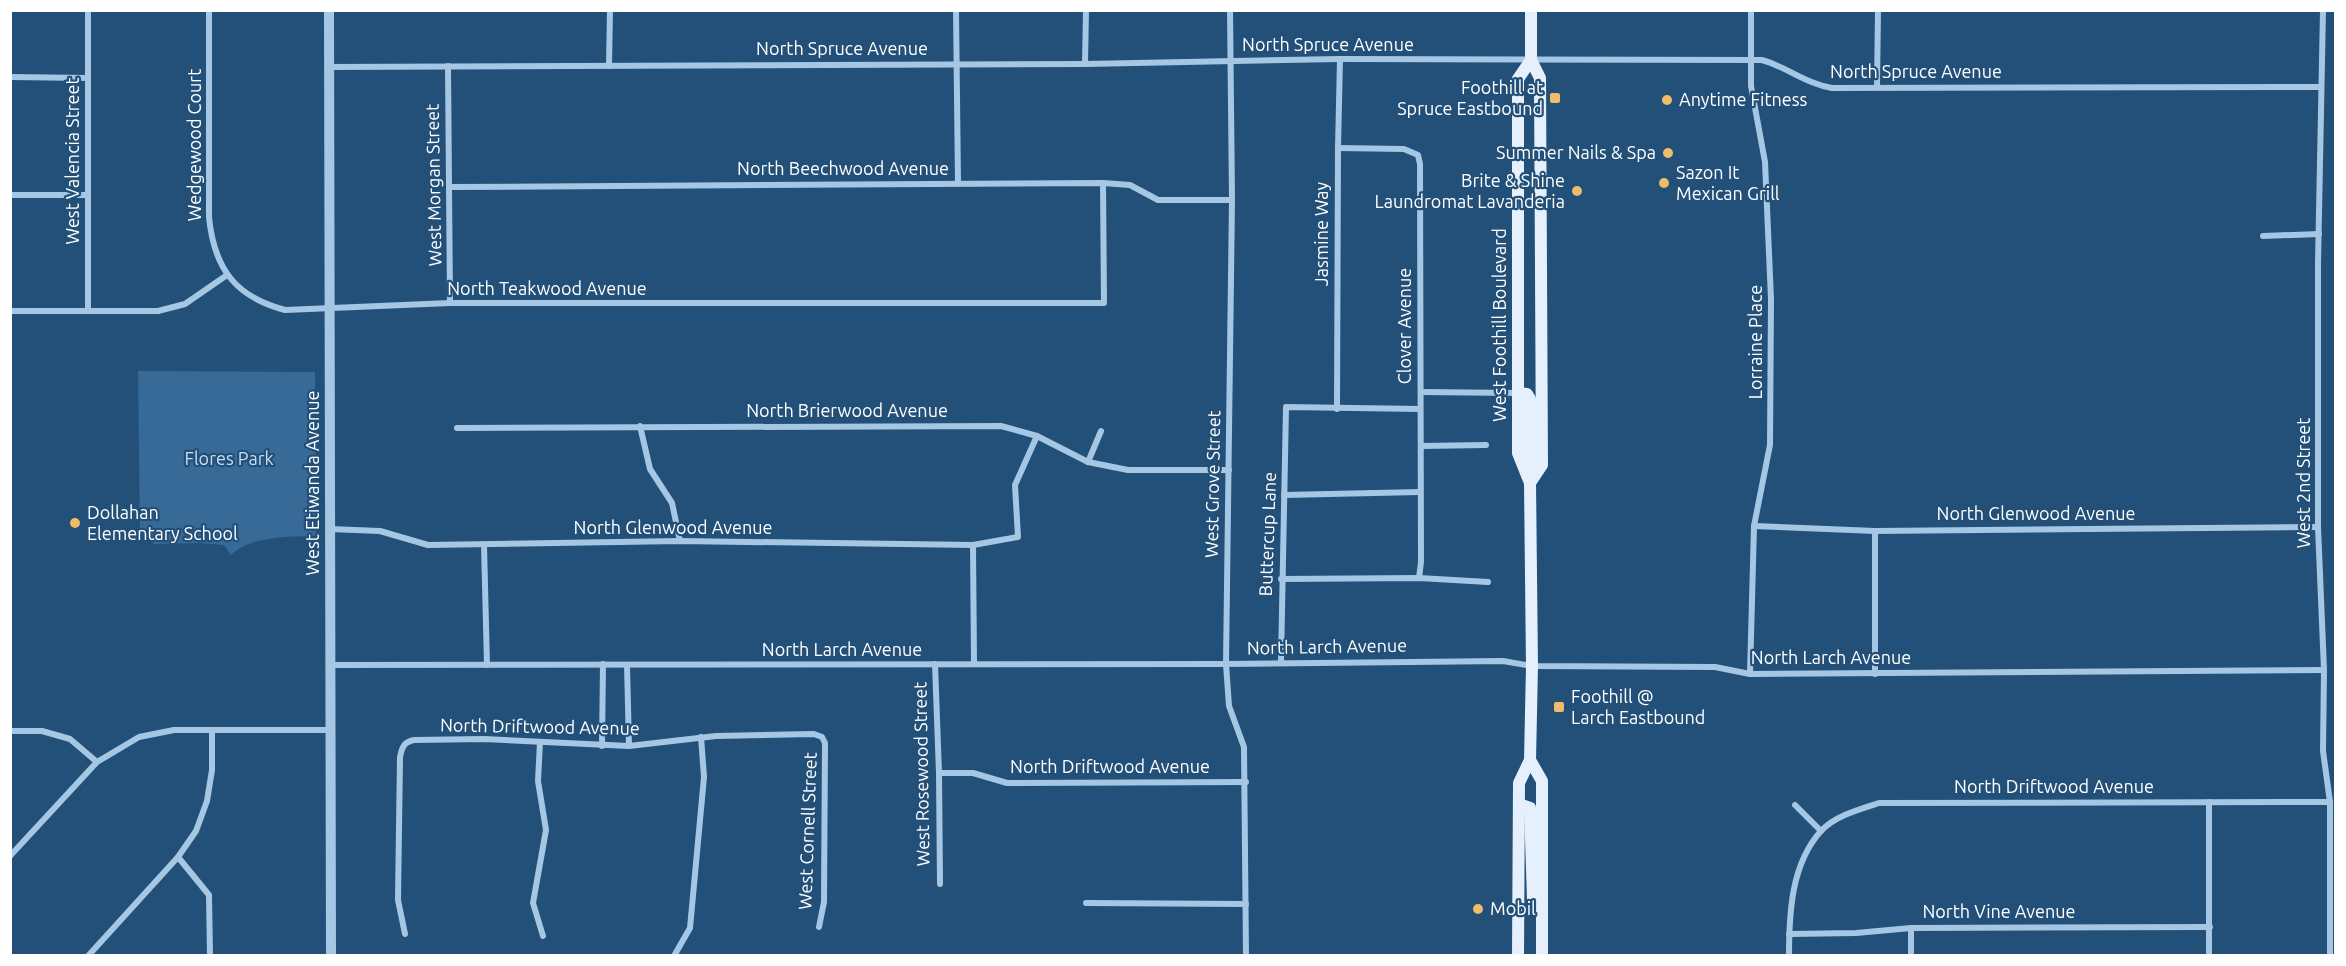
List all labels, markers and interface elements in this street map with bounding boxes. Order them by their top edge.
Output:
street label: North Spruce Avenue [1242,34,1414,54]
street label: North Spruce Avenue [756,38,928,58]
street label: North Spruce Avenue [1830,61,2002,81]
street label: Wedgewood Court [184,69,204,221]
street label: West Valencia Street [62,77,82,245]
place label: Foothill at Spruce Eastbound [1397,77,1543,118]
place label: Anytime Fitness [1679,89,1807,109]
marker: Foothill at Spruce Eastbound [1548,91,1562,105]
marker: Anytime Fitness [1660,93,1674,107]
street label: West Morgan Street [422,104,444,266]
place label: Summer Nails & Spa [1496,142,1656,162]
marker: Summer Nails & Spa [1661,146,1675,160]
street label: North Beechwood Avenue [737,158,949,178]
place label: Sazon It Mexican Grill [1676,162,1780,203]
place label: Brite & Shine Laundromat Lavanderia [1375,170,1565,211]
marker: Sazon It Mexican Grill [1657,176,1671,190]
street label: Jasmine Way [1311,182,1331,286]
marker: Brite & Shine Laundromat Lavanderia [1570,184,1584,198]
street label: West Foothill Boulevard [1489,228,1509,422]
street label: Clover Avenue [1394,268,1414,384]
street label: North Teakwood Avenue [447,278,647,298]
street label: Lorraine Place [1745,285,1765,399]
street label: West Etiwanda Avenue [302,391,322,575]
street label: North Brierwood Avenue [746,400,948,420]
street label: West Grove Street [1201,410,1223,558]
street label: West 2nd Street [2293,418,2313,548]
park label: Flores Park [184,448,274,468]
street label: Buttercup Lane [1255,471,1279,597]
place label: Dollahan Elementary School [87,502,238,543]
street label: North Glenwood Avenue [1937,503,2135,523]
marker: Dollahan Elementary School [68,516,82,530]
street label: North Glenwood Avenue [574,517,772,537]
street label: North Larch Avenue [1247,635,1407,657]
street label: North Larch Avenue [762,639,922,659]
street label: North Larch Avenue [1751,647,1911,667]
street label: West Rosewood Street [909,682,933,867]
place label: Foothill @ Larch Eastbound [1571,686,1705,727]
marker: Foothill @ Larch Eastbound [1552,700,1566,714]
street label: North Driftwood Avenue [440,714,640,738]
street label: West Cornell Street [794,752,820,910]
street label: North Driftwood Avenue [1010,756,1210,776]
street label: North Driftwood Avenue [1954,776,2154,796]
place label: Mobil [1490,898,1536,918]
street label: North Vine Avenue [1922,901,2076,921]
marker: Mobil [1471,902,1485,916]

